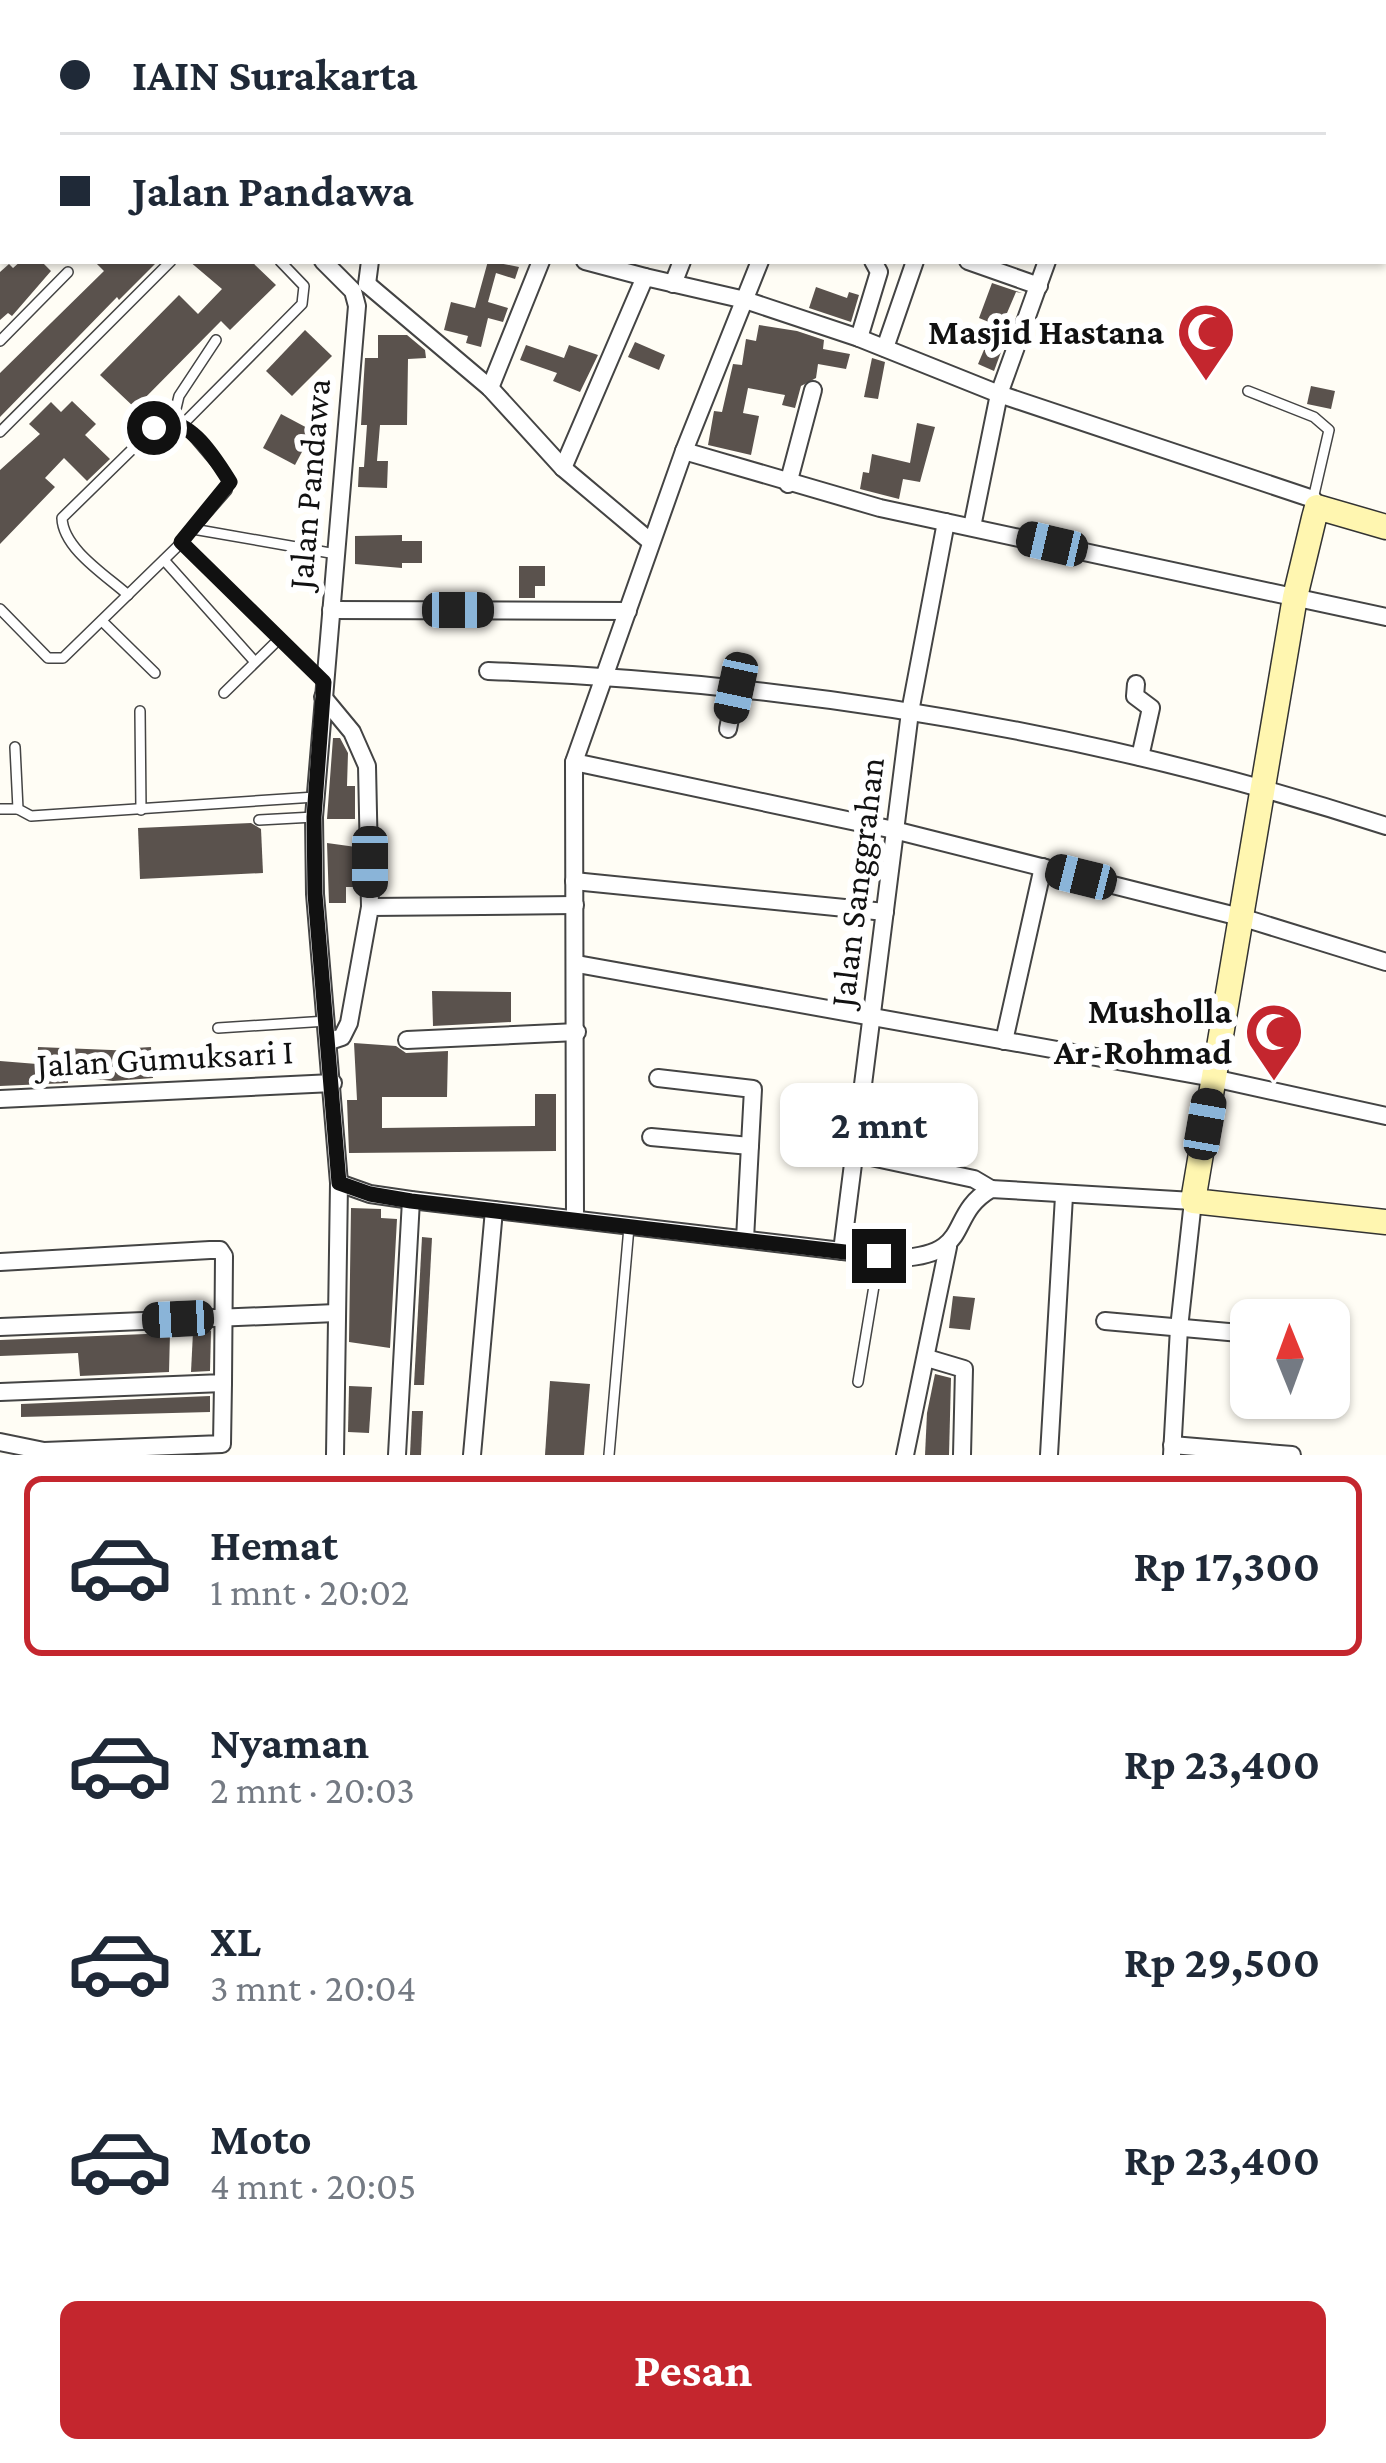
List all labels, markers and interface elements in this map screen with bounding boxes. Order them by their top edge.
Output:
text: IAIN Surakarta [132,50,418,100]
text: Jalan Pandawa [132,166,414,216]
mosque icon: Masjid Hastana [1175,301,1237,383]
place label: Masjid Hastana [928,312,1164,352]
street label: Jalan Pandawa [280,377,338,594]
route start [127,401,181,455]
car [1013,518,1091,570]
car [422,592,494,628]
car [711,649,761,727]
street label: Jalan Sanggrahan [821,755,892,1012]
car [352,826,388,898]
car [1042,851,1120,903]
place label: Musholla Ar-Rohmad [1053,991,1232,1072]
mosque icon: Musholla Ar-Rohmad [1243,1001,1305,1083]
street label: Jalan Gumuksari I [33,1031,294,1085]
callout: 2 mnt [780,1082,978,1166]
car [1181,1085,1229,1163]
text: 2 mnt [831,1103,927,1146]
route end [852,1229,906,1283]
car [141,1299,215,1339]
north arrow [1230,1299,1350,1419]
map controls [1230,1299,1350,1419]
icon: car [66,1512,174,1620]
text: Hemat [210,1520,338,1570]
text: Rp 17,300 [1134,1541,1320,1591]
text: 1 mnt · 20:02 [210,1570,409,1613]
icon: car [66,1710,174,1818]
text: Nyaman [210,1718,369,1768]
text: Rp 23,400 [1124,1739,1320,1789]
text: 2 mnt · 20:03 [210,1768,415,1811]
icon: car [66,1908,174,2016]
text: XL [210,1916,261,1966]
text: Rp 29,500 [1124,1937,1320,1987]
text: 3 mnt · 20:04 [210,1966,417,2009]
icon: car [66,2106,174,2214]
text: Moto [210,2114,312,2164]
text: Rp 23,400 [1124,2135,1320,2185]
text: 4 mnt · 20:05 [210,2164,416,2207]
button: Pesan [60,2301,1326,2439]

